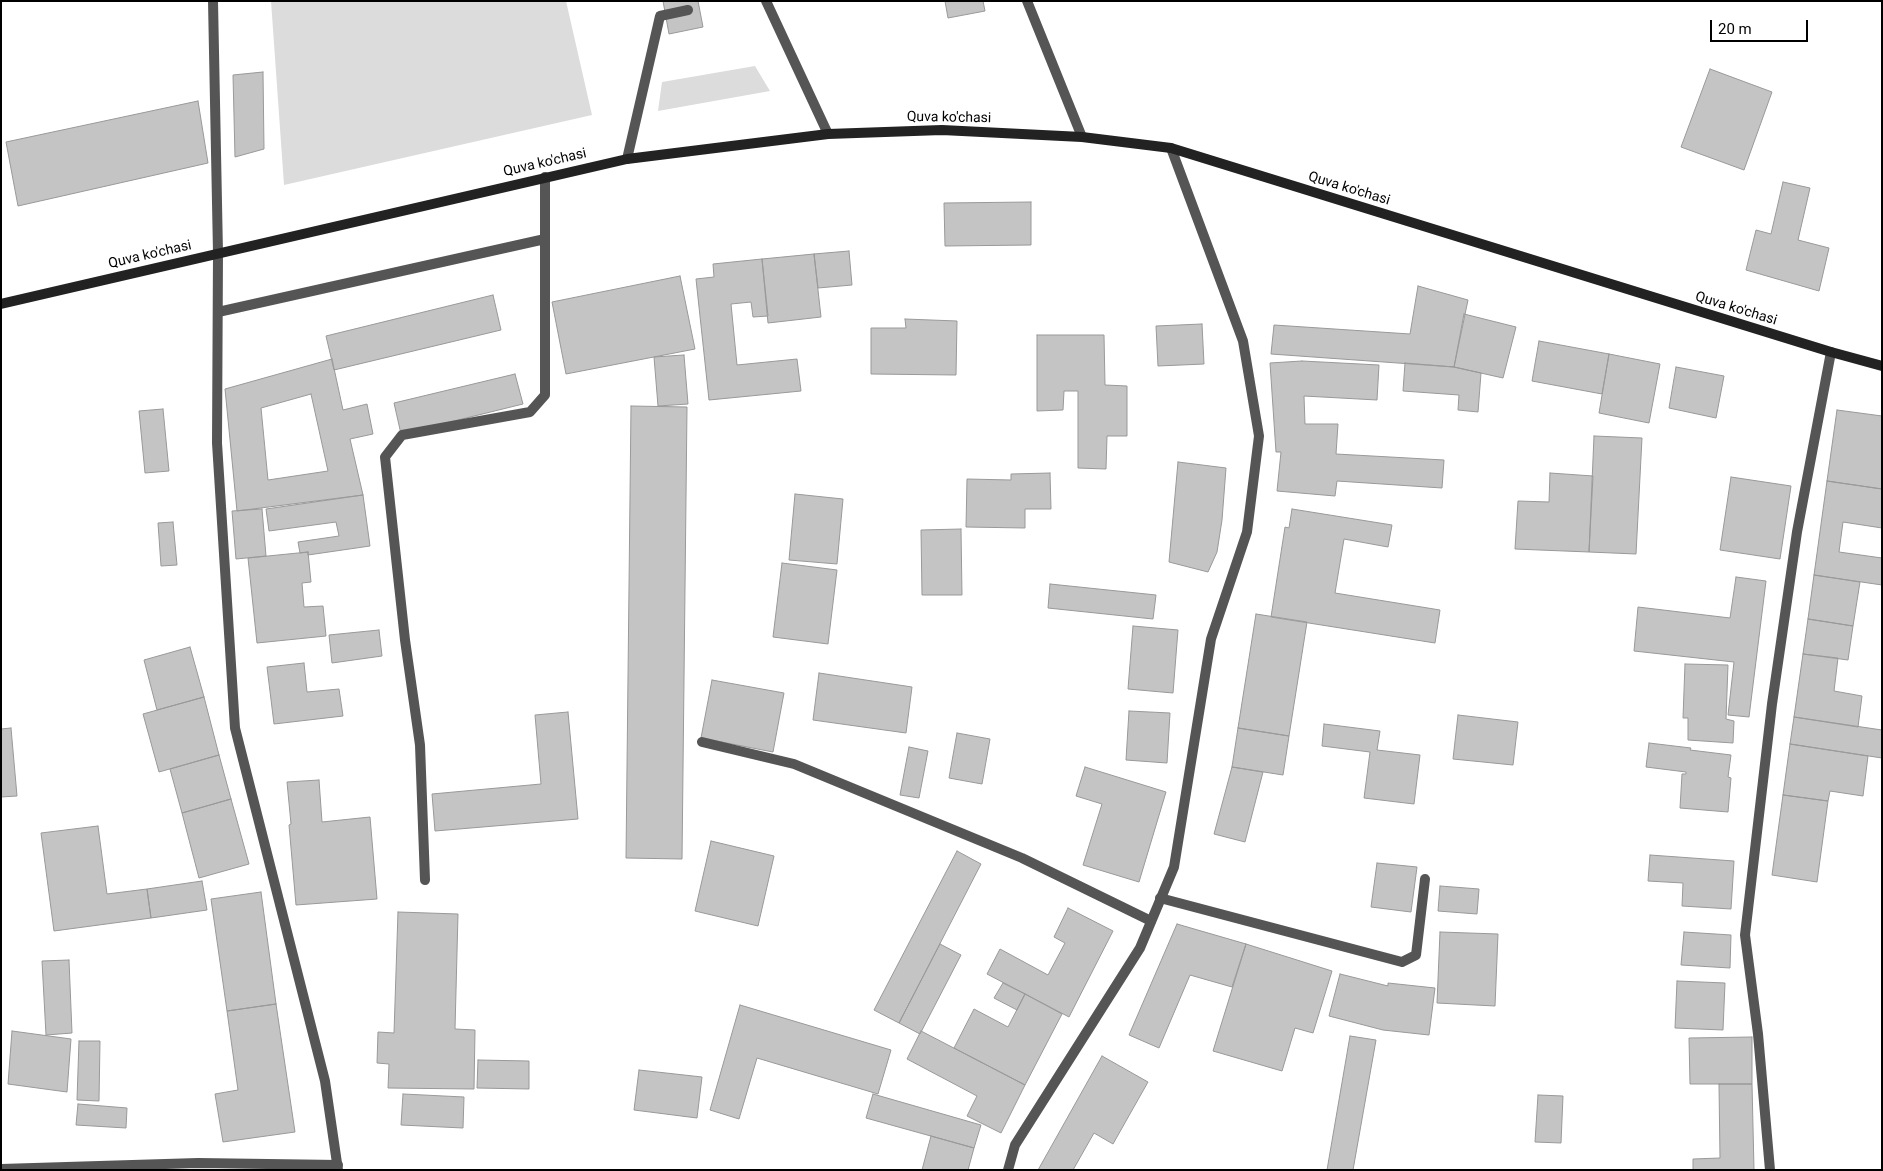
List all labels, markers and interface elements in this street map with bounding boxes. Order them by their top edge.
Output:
scale bar [1713,10,1810,42]
text: 20 m [1718,20,1752,38]
street label: Quva ko'chasi [907,109,991,127]
street label: Quva ko'chasi [502,145,588,181]
street label: Quva ko'chasi [1306,169,1392,209]
street label: Quva ko'chasi [107,237,193,273]
street label: Quva ko'chasi [1693,289,1779,329]

